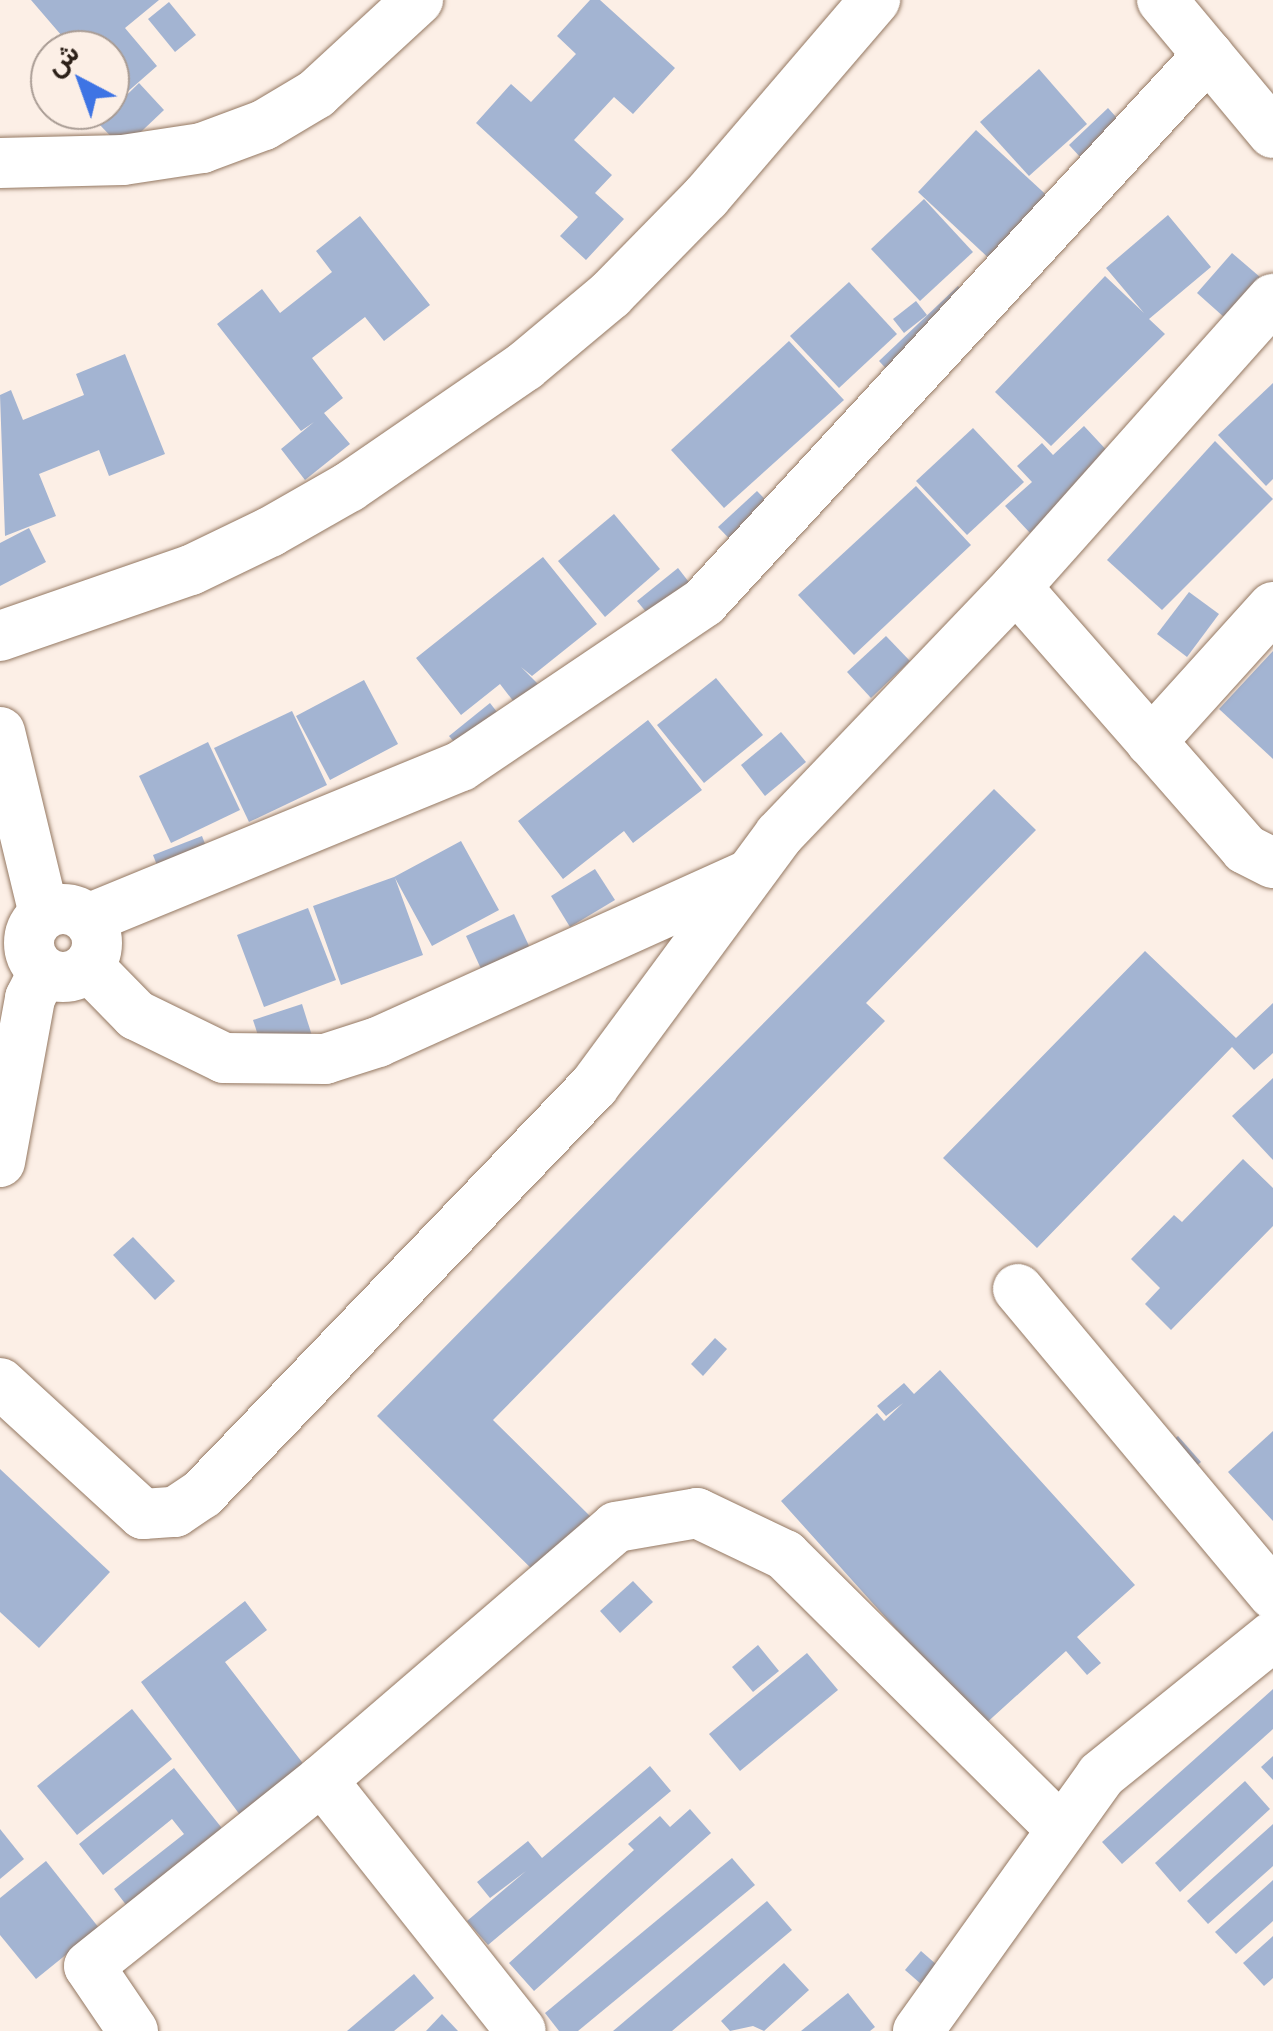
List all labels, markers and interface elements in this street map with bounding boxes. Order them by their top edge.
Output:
north arrow [30,30,130,130]
text: ش [38,35,85,83]

